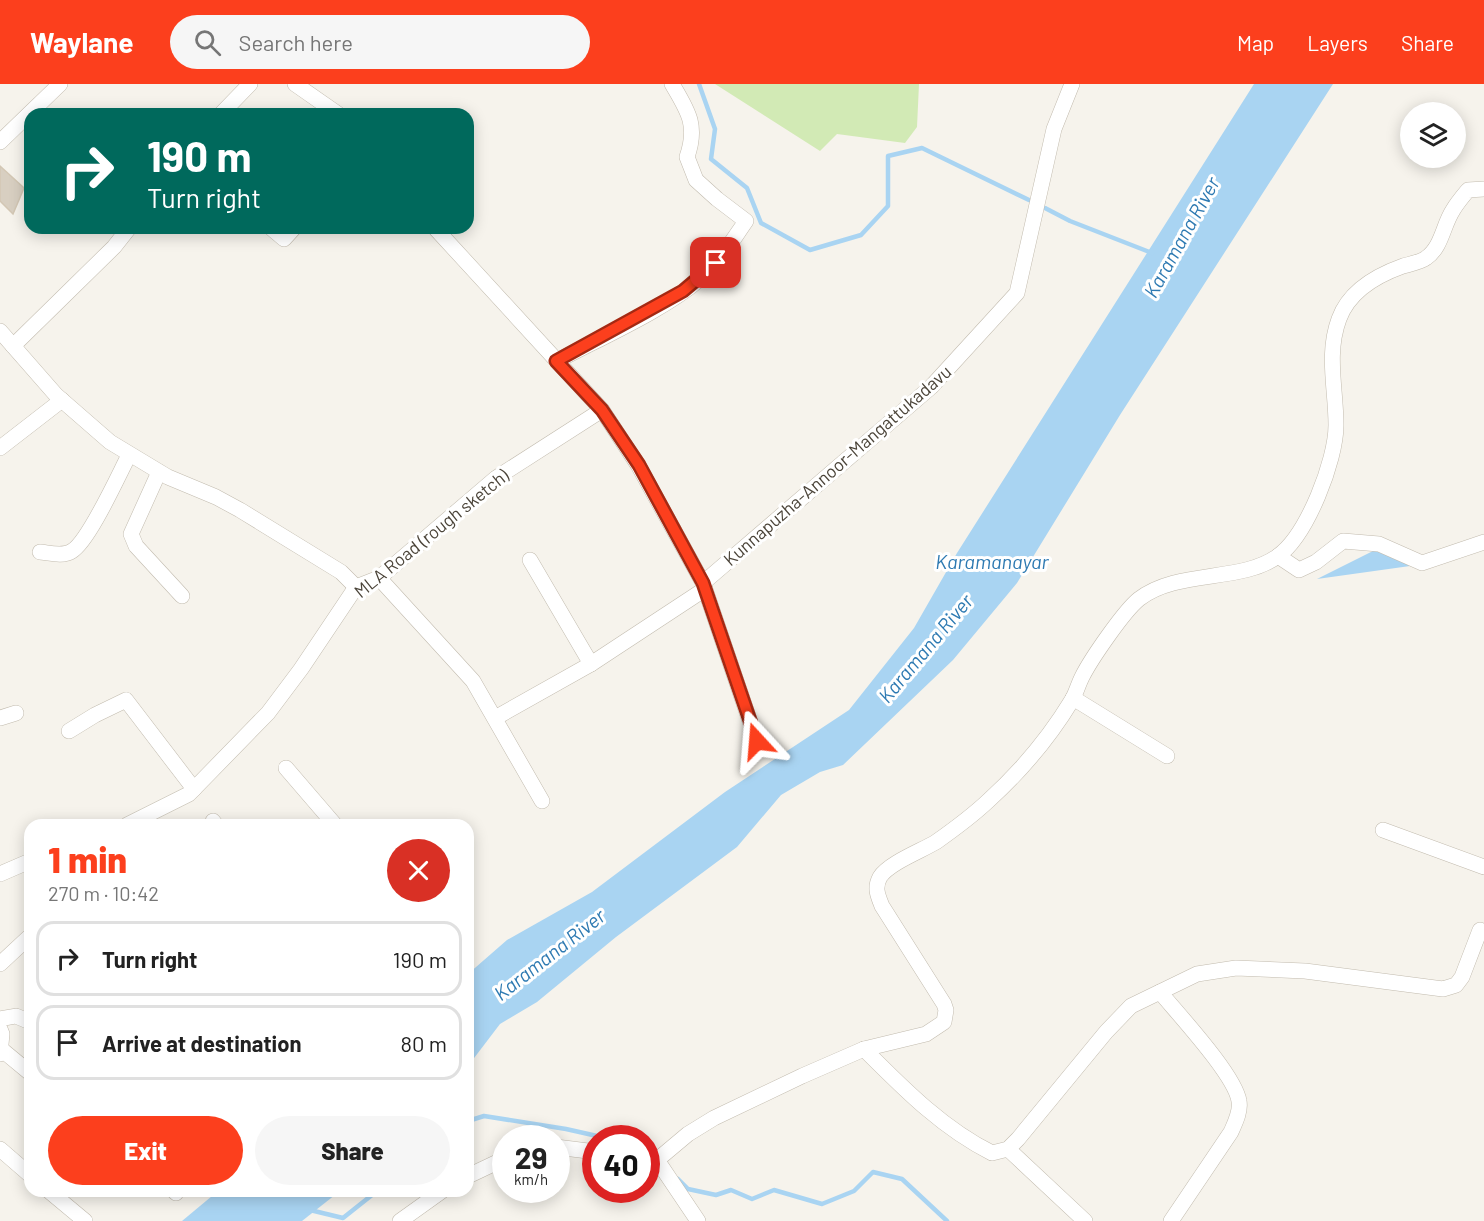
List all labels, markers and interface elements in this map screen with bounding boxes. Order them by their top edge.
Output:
search box [170,15,590,69]
text: Waylane [30,25,134,59]
icon: search [191,26,224,59]
text: Search here [239,29,353,55]
text: Map [1237,30,1274,55]
text: Layers [1307,30,1368,55]
text: Share [1401,30,1454,55]
map controls [1400,102,1466,168]
button: layers [1400,102,1466,168]
text: 190 m [147,130,252,180]
icon: right [48,132,126,210]
water label: Karamana River [1138,172,1224,302]
text: Turn right [147,181,261,213]
pin [690,237,741,288]
icon: arrive [699,246,732,279]
street label: Kunnapuzha-Annoor-Mangattukadavu [719,360,955,570]
street label: MLA Road (rough sketch) [349,464,513,602]
water label: Karamanayar [935,549,1050,573]
water label: Karamana River [873,588,978,707]
position arrow [725,709,789,773]
text: 1 min [48,837,127,880]
button: close [387,839,450,902]
text: 270 m · 10:42 [48,881,159,905]
water label: Karamana River [489,903,610,1005]
icon: right [51,942,84,975]
text: Turn right [102,946,197,972]
text: 190 m [393,946,447,972]
icon: arrive [51,1026,84,1059]
text: Arrive at destination [102,1030,301,1056]
text: 80 m [401,1030,447,1056]
button: Exit [48,1116,243,1185]
button: Share [255,1116,450,1185]
speed limit sign: 40 [582,1125,660,1203]
text: 29 [515,1139,547,1175]
text: km/h [514,1170,548,1188]

